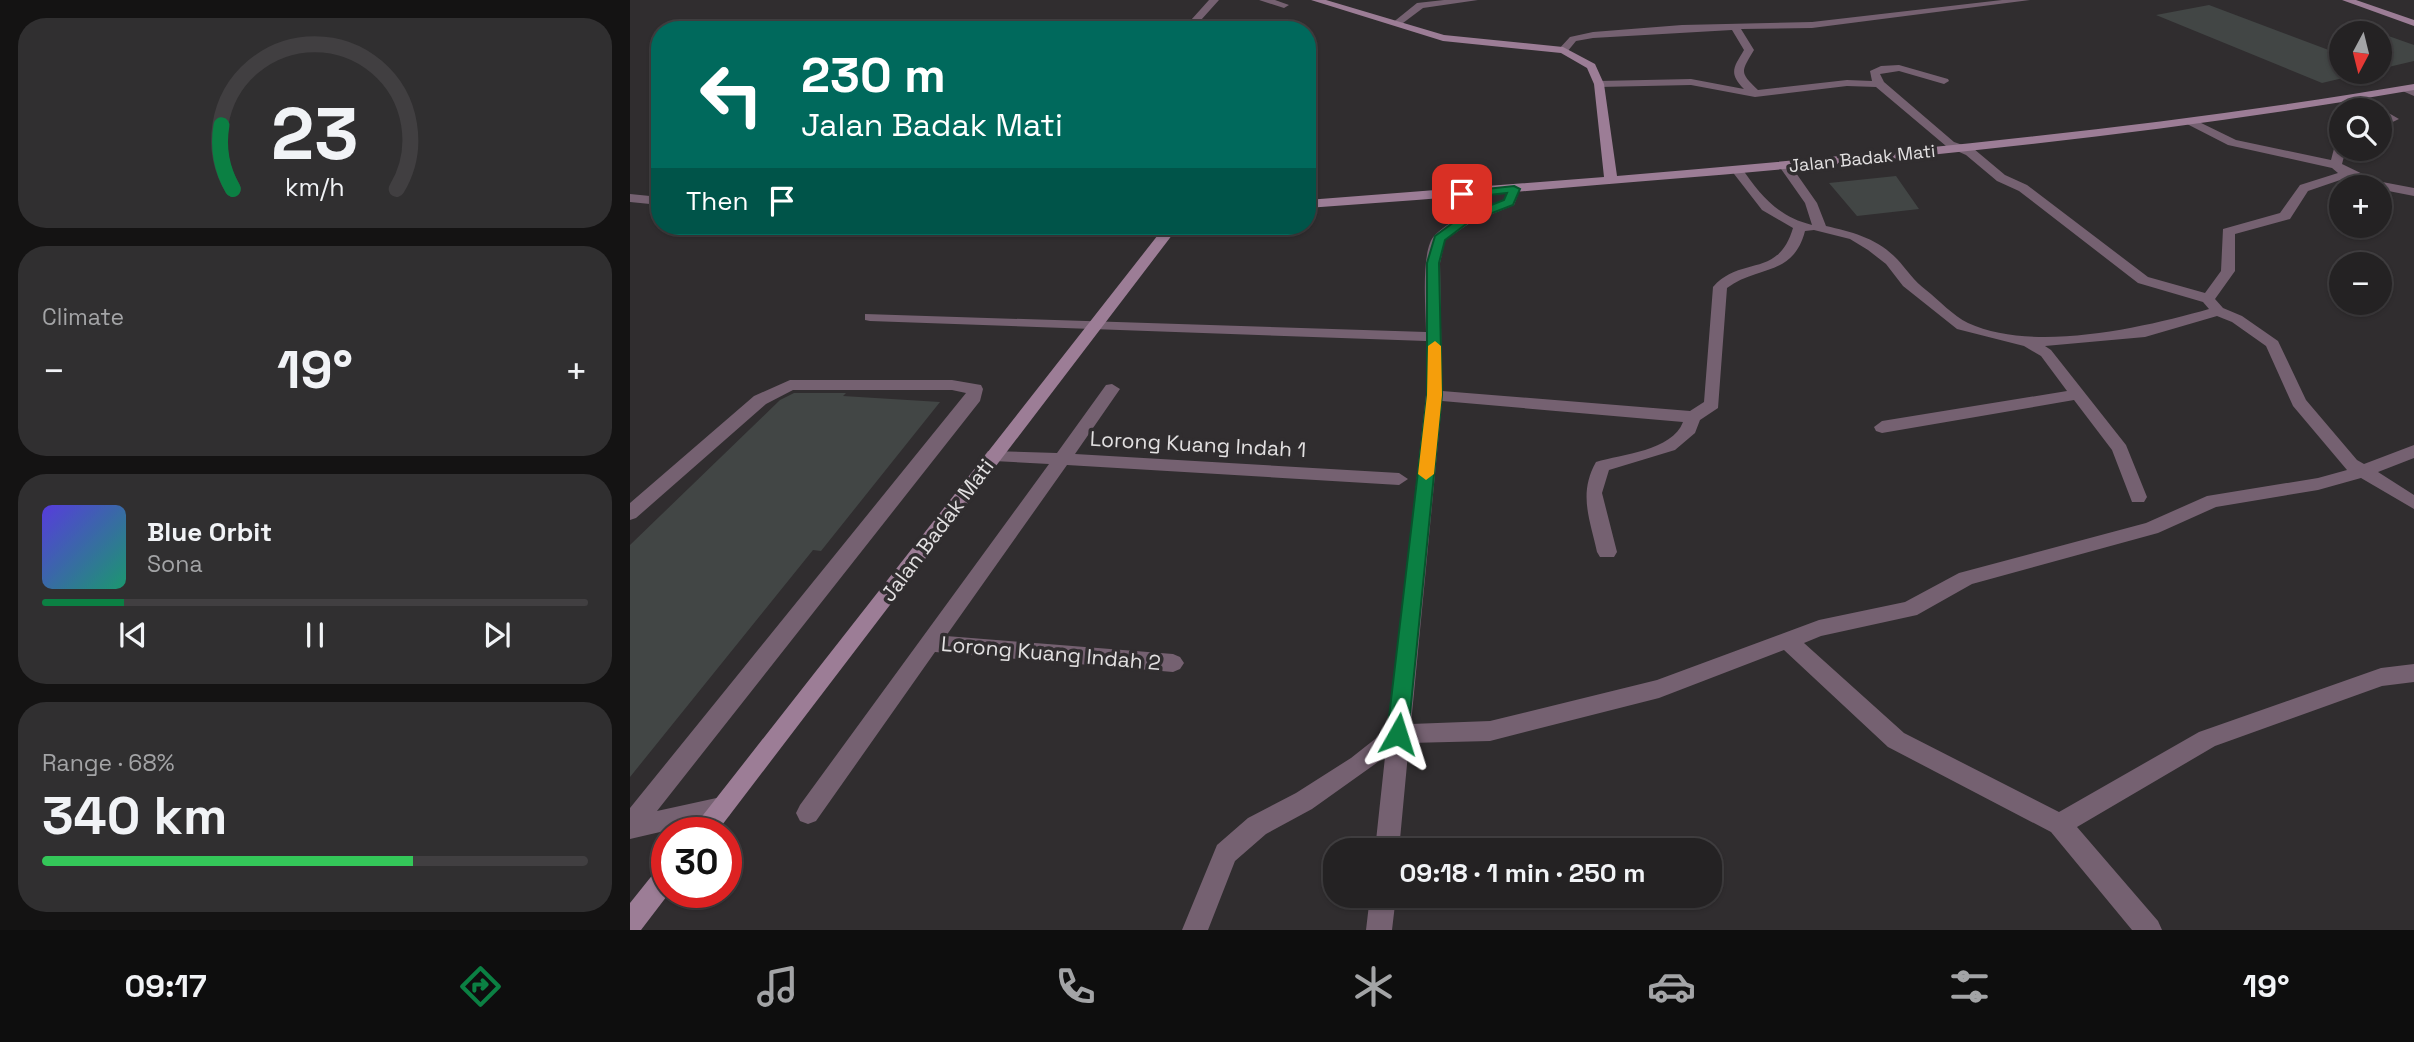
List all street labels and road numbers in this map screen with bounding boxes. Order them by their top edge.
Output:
street label: Jalan Badak Mati [1788,139,1936,177]
street label: Lorong Kuang Indah 1 [1089,425,1307,463]
street label: Jalan Badak Mati [875,453,999,607]
street label: Lorong Kuang Indah 2 [940,630,1162,676]

